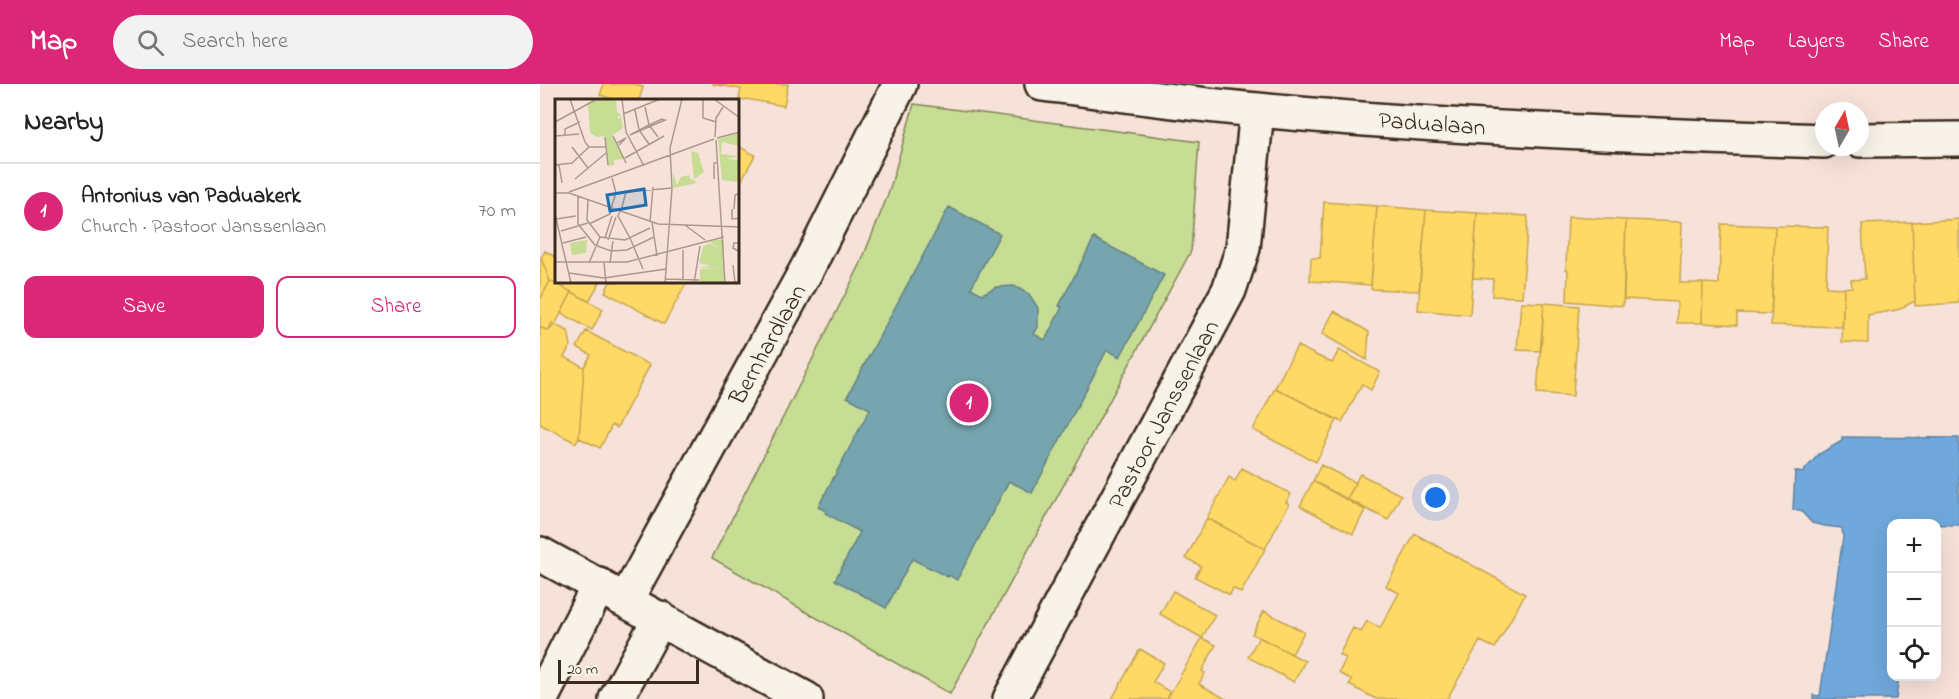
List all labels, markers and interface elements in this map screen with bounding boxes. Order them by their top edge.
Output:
search box [113,15,533,69]
text: Map [30,22,77,63]
icon: search [134,26,167,59]
text: Search here [182,26,288,58]
text: Map [1719,27,1755,57]
text: Layers [1788,27,1845,57]
text: Share [1878,27,1929,57]
inset map [555,99,740,284]
north arrow [1815,102,1869,156]
text: Nearby [24,104,103,142]
street label: Padualaan [1377,104,1487,147]
text: Antonius van Paduakerk [81,181,301,213]
text: 1 [40,197,47,226]
text: 70 m [479,197,516,226]
text: Church · Pastoor Janssenlaan [81,213,326,242]
button: Save [24,276,264,338]
button: Share [276,276,516,338]
street label: Bernhardlaan [721,278,817,413]
street label: Pastoor Janssenlaan [1101,315,1230,516]
pin: 1 [950,380,988,426]
your location [1421,483,1450,512]
map controls [1887,519,1941,681]
button: + [1887,519,1941,573]
button: − [1887,573,1941,627]
button: locate [1887,627,1941,681]
scale bar [558,657,699,684]
text: 20 m [567,658,598,682]

